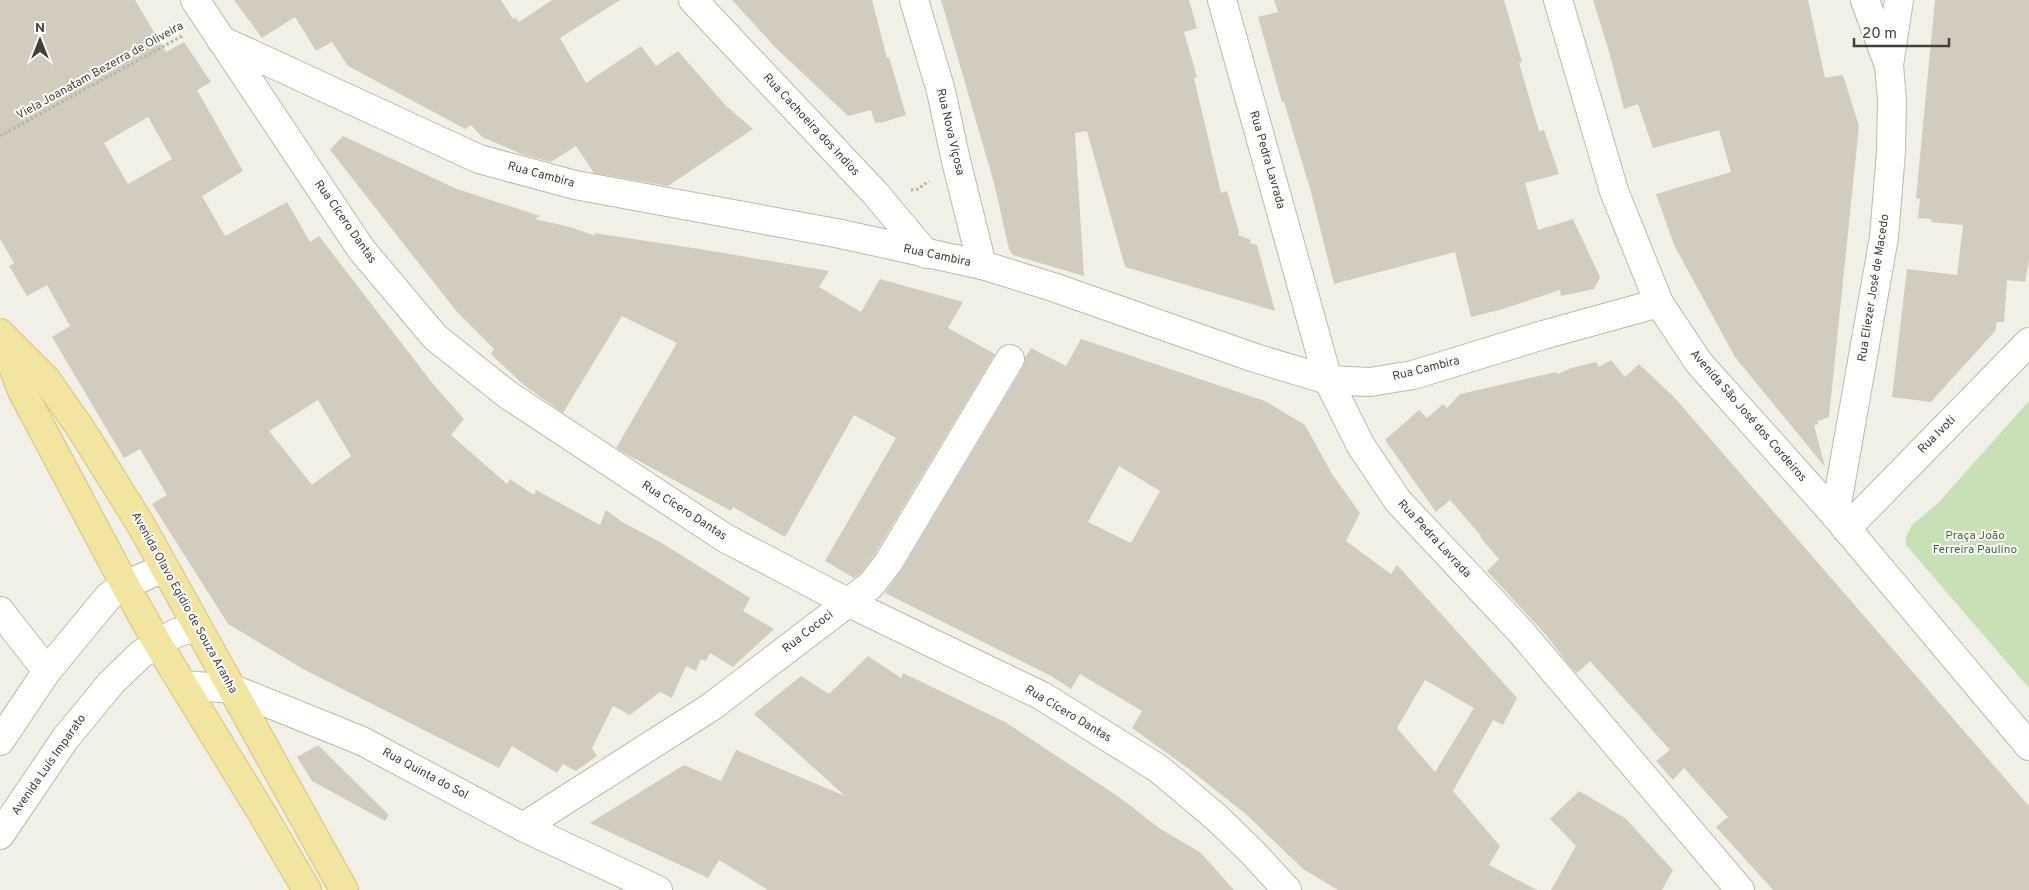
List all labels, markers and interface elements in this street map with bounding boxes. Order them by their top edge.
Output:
north arrow [15,15,65,65]
scale bar [1854,15,1949,47]
street label: Viela Joanatam Bezerra de Oliveira [14,18,186,124]
text: N [35,20,45,37]
text: 20 m [1862,25,1897,44]
street label: Rua Cachoeira dos Indios [759,70,863,180]
street label: Rua Nova Viçosa [932,87,968,177]
street label: Rua Pedra Lavrada [1245,109,1289,211]
street label: Rua Cambira [506,158,576,192]
street label: Rua Cícero Dantas [310,177,380,267]
street label: Rua Eliezer José de Macedo [1854,213,1894,363]
street label: Rua Cambira [902,241,972,271]
street label: Avenida São José dos Cordeiros [1686,347,1810,485]
street label: Rua Cambira [1391,353,1461,385]
street label: Rua Ivoti [1915,413,1959,457]
street label: Rua Cícero Dantas [638,477,730,545]
street label: Rua Pedra Lavrada [1394,496,1474,582]
street label: Avenida Olavo Egídio de Souza Aranha [127,509,241,697]
park label: Praça João Ferreira Paulino [1933,528,2018,558]
street label: Rua Cococi [779,607,837,657]
street label: Rua Cícero Dantas [1022,682,1114,746]
street label: Avenida Luís Imparato [8,711,90,819]
street label: Rua Quinta do Sol [379,745,471,803]

